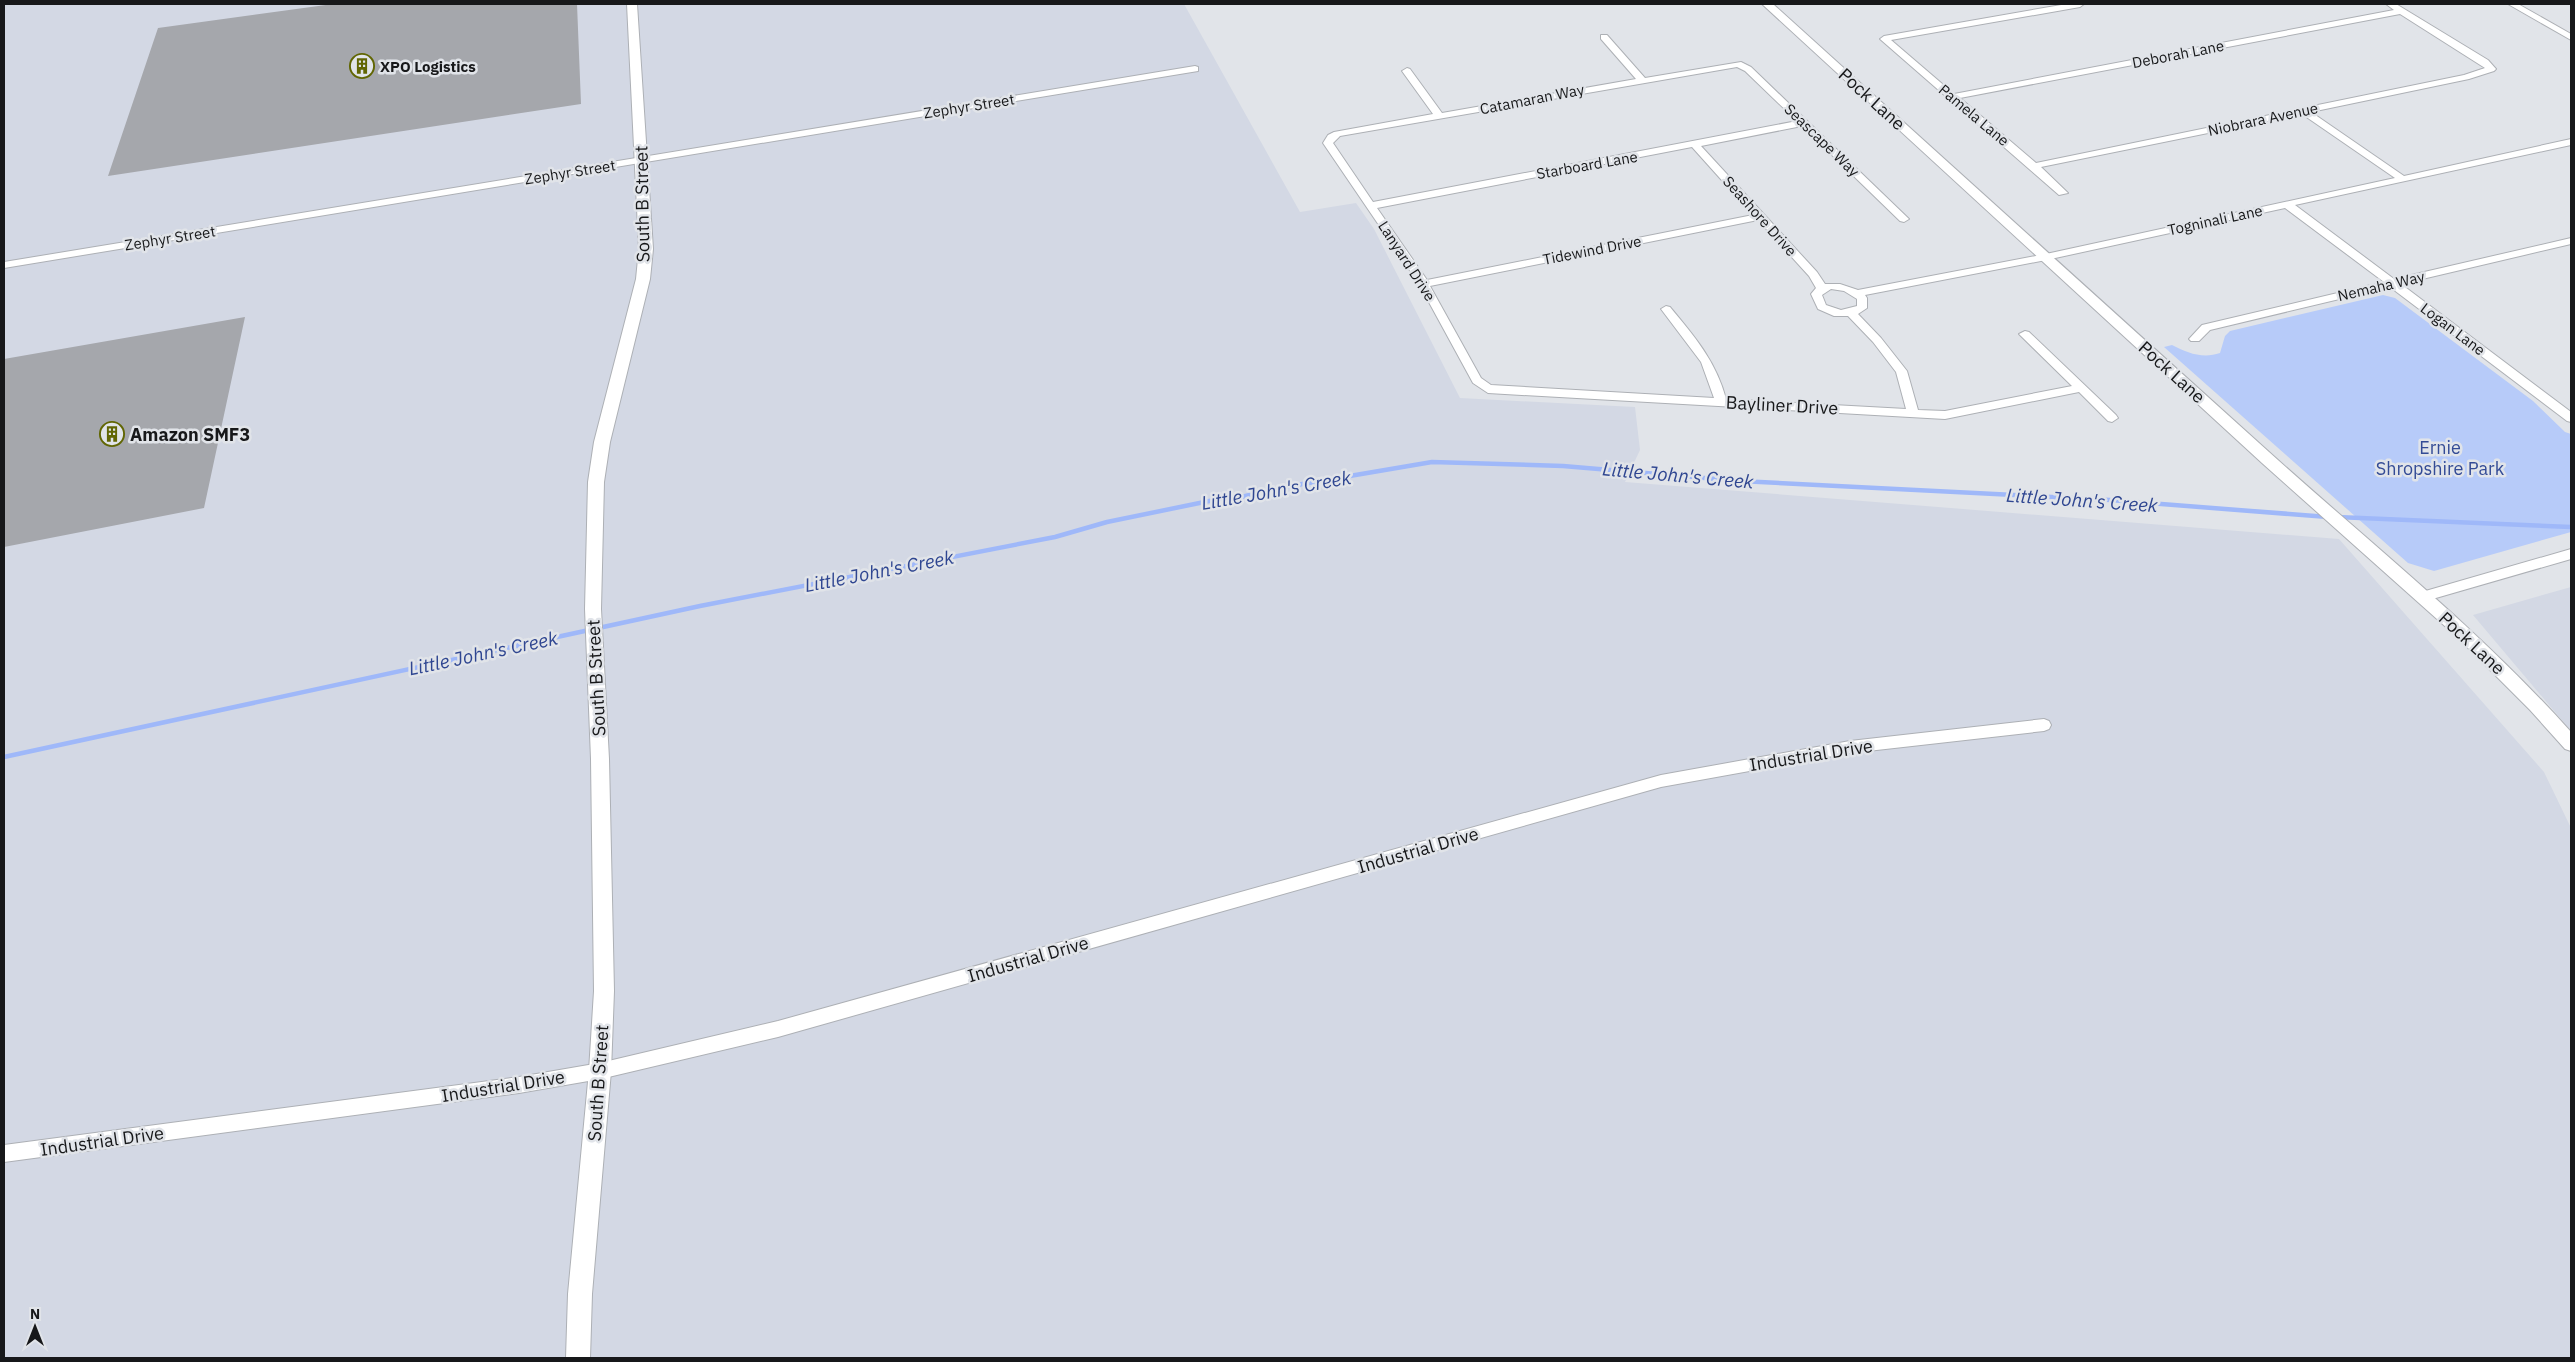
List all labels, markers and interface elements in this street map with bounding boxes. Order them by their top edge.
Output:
street label: Deborah Lane [2130,36,2226,72]
building icon: XPO Logistics [349,53,375,79]
place label: XPO Logistics [380,57,476,76]
street label: Pock Lane [1834,63,1910,135]
street label: Catamaran Way [1478,79,1586,118]
street label: Pamela Lane [1935,80,2013,150]
street label: Zephyr Street [922,89,1016,123]
street label: Niobrara Avenue [2206,98,2320,140]
street label: Seascape Way [1781,99,1864,181]
street label: South B Street [629,145,655,263]
street label: Starboard Lane [1535,147,1639,183]
street label: Zephyr Street [523,155,617,189]
street label: Seashore Drive [1719,172,1801,260]
street label: Togninali Lane [2166,201,2264,239]
street label: Lanyard Drive [1374,217,1440,305]
street label: Zephyr Street [123,221,217,255]
street label: Tidewind Drive [1541,231,1643,269]
street label: Nemaha Way [2336,267,2427,305]
street label: Logan Lane [2417,299,2489,359]
street label: Pock Lane [2134,336,2210,408]
street label: Bayliner Drive [1725,391,1839,419]
building icon: Amazon SMF3 [99,421,125,447]
place label: Amazon SMF3 [130,423,250,446]
park label: Ernie Shropshire Park [2376,436,2505,480]
water label: Little John's Creek [1601,456,1756,494]
water label: Little John's Creek [1199,465,1354,515]
water label: Little John's Creek [2006,483,2160,517]
water label: Little John's Creek [802,545,957,597]
street label: Pock Lane [2434,607,2510,679]
street label: South B Street [581,619,611,737]
water label: Little John's Creek [406,625,561,681]
street label: Industrial Drive [1748,734,1874,776]
street label: Industrial Drive [1355,822,1481,878]
street label: Industrial Drive [965,931,1091,987]
street label: South B Street [582,1024,614,1142]
street label: Industrial Drive [440,1065,566,1107]
street label: Industrial Drive [39,1121,165,1161]
north arrow [10,1302,60,1352]
text: N [30,1305,40,1323]

